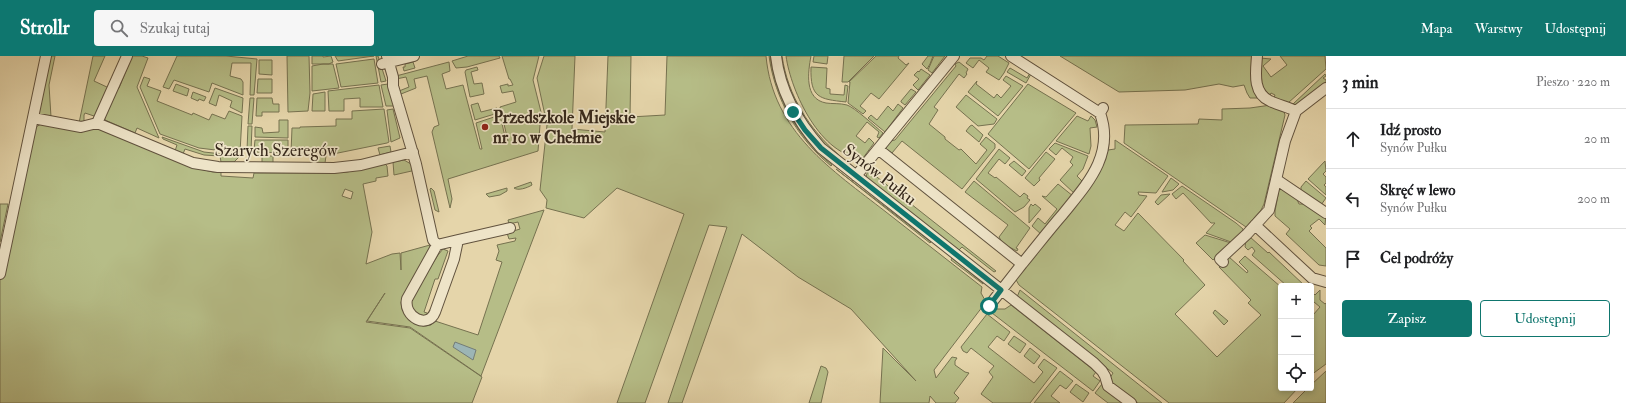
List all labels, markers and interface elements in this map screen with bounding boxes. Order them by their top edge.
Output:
search box [94,10,374,46]
text: Strollr [20,16,70,40]
icon: search [108,17,130,39]
text: Szukaj tutaj [140,19,210,38]
text: Mapa [1420,20,1452,37]
text: Warstwy [1474,20,1523,37]
text: Udostępnij [1545,20,1606,37]
text: 3 min [1342,72,1379,93]
text: Pieszo · 220 m [1536,74,1610,90]
route end [784,103,802,121]
place label: Przedszkole Miejskie nr 10 w Chełmie [492,107,636,148]
text: Idź prosto [1380,121,1441,140]
marker: Przedszkole Miejskie nr 10 w Chełmie [480,122,490,132]
icon: ahead [1342,128,1364,150]
text: 20 m [1584,131,1610,147]
street label: Synów Pułku [838,139,921,211]
street label: Szarych Szeregów [215,140,338,162]
text: Synów Pułku [1380,140,1447,156]
text: Skręć w lewo [1380,181,1455,200]
icon: left [1342,188,1364,210]
text: 200 m [1577,191,1610,207]
text: Synów Pułku [1380,200,1447,216]
icon: arrive [1342,248,1364,270]
text: Cel podróży [1380,249,1453,268]
map controls [1278,283,1314,391]
button: + [1278,283,1314,319]
route start [980,297,998,315]
button: Zapisz [1342,300,1472,337]
button: Udostępnij [1480,300,1610,337]
button: − [1278,319,1314,355]
button: locate [1278,355,1314,391]

